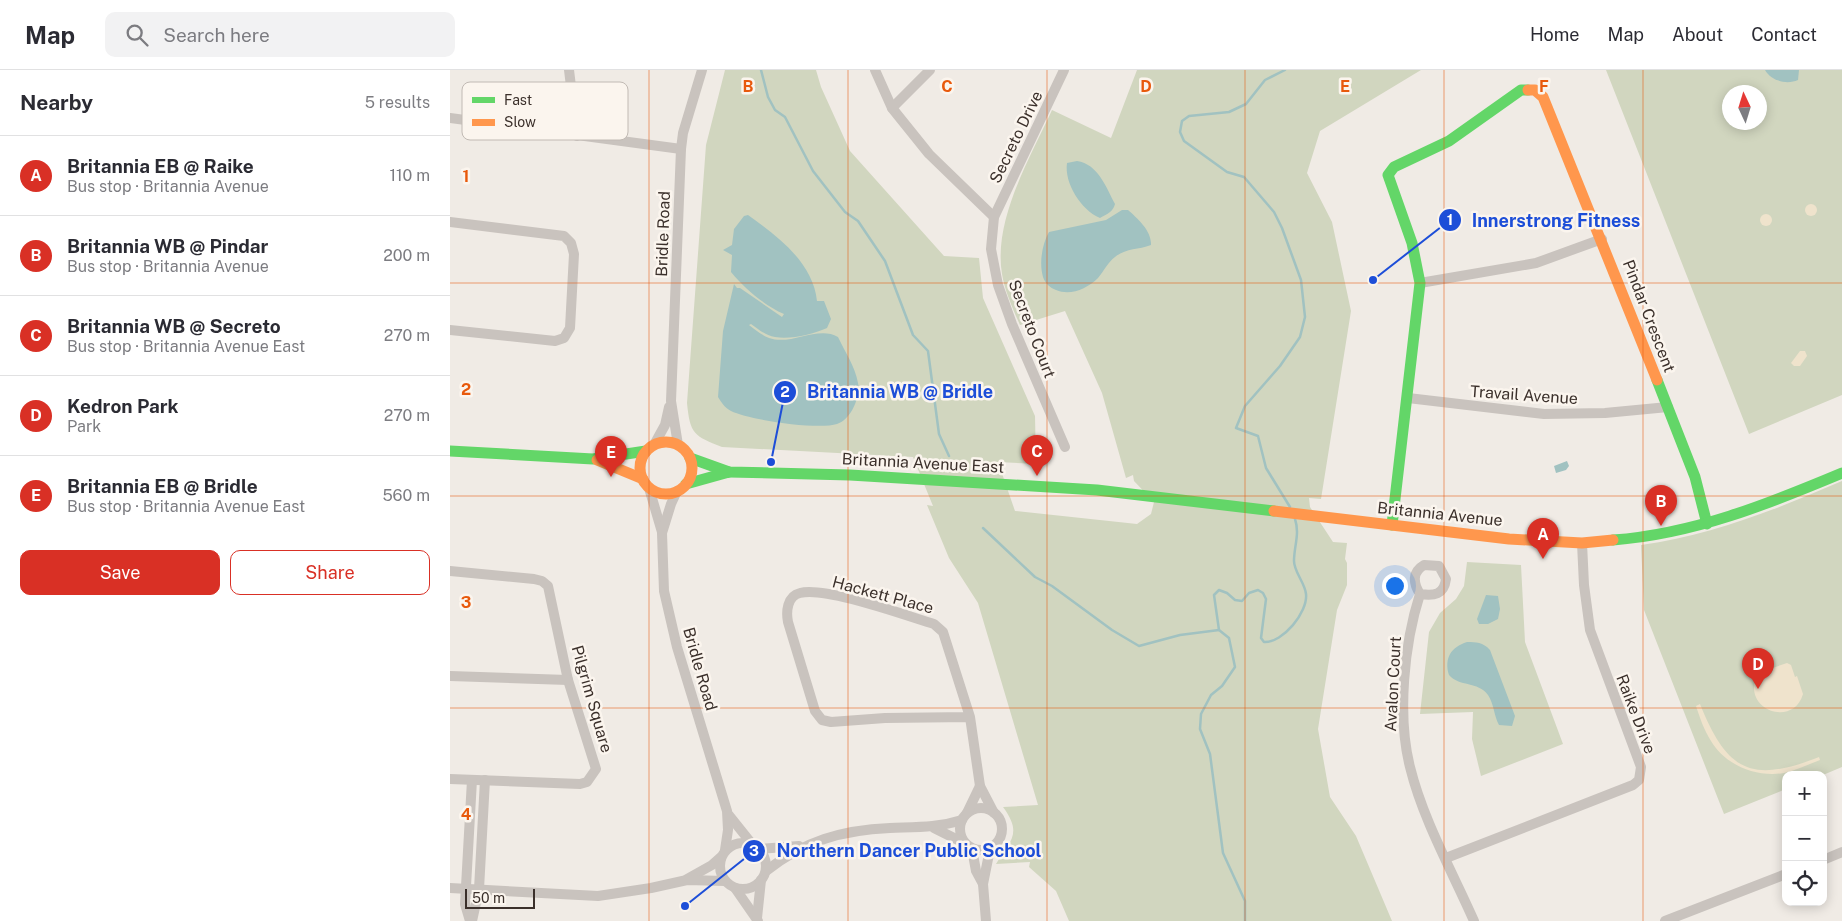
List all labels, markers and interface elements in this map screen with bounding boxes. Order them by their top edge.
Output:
search box [105,12,455,57]
text: Map [25,21,75,49]
icon: search [123,21,151,49]
text: Search here [163,24,270,46]
text: Home [1530,24,1580,45]
text: Map [1608,24,1644,45]
text: About [1672,24,1723,45]
text: Contact [1751,24,1817,45]
text: B [743,77,754,96]
text: C [941,77,953,96]
text: D [1140,77,1152,96]
text: E [1340,77,1350,96]
text: F [1539,77,1549,96]
legend [462,82,628,140]
north arrow [1722,85,1767,130]
street label: Secreto Drive [985,88,1047,186]
text: Nearby [20,90,93,115]
text: Fast [504,92,532,108]
text: 5 results [365,93,430,112]
text: Slow [504,114,536,130]
text: Britannia EB @ Raike [67,155,254,177]
text: A [30,166,42,185]
text: 110 m [389,166,430,185]
text: 1 [463,167,469,186]
text: Bus stop · Britannia Avenue [67,177,269,196]
street label: Bridle Road [652,191,674,277]
callout: Innerstrong Fitness [1437,204,1651,237]
text: Innerstrong Fitness [1472,210,1640,231]
text: 1 [1447,211,1453,228]
text: Britannia WB @ Pindar [67,235,268,257]
text: B [31,246,41,265]
text: 200 m [383,246,430,265]
text: Bus stop · Britannia Avenue [67,257,269,276]
street label: Pindar Crescent [1619,257,1679,375]
street label: Secreto Court [1005,277,1059,381]
text: Britannia WB @ Secreto [67,315,281,337]
text: C [30,326,42,345]
text: 270 m [384,326,430,345]
text: Bus stop · Britannia Avenue East [67,337,305,356]
callout: Britannia WB @ Bridle [772,376,1004,409]
text: 2 [461,380,471,399]
text: Britannia WB @ Bridle [807,381,993,402]
street label: Travail Avenue [1469,382,1579,408]
text: 2 [780,383,790,400]
text: Kedron Park [67,395,179,417]
text: D [30,406,42,425]
text: 270 m [384,406,430,425]
text: Park [67,417,101,436]
pin: C [1021,435,1053,476]
pin: E [595,436,627,477]
street label: Britannia Avenue East [841,449,1005,477]
text: Britannia EB @ Bridle [67,475,258,497]
pin: B [1645,485,1677,526]
text: E [31,486,41,505]
text: 560 m [382,486,430,505]
text: Bus stop · Britannia Avenue East [67,497,305,516]
street label: Britannia Avenue [1376,498,1504,530]
pin: A [1527,518,1559,559]
button: Save [20,550,220,595]
button: Share [230,550,430,595]
street label: Hackett Place [830,572,936,618]
your location [1382,573,1408,599]
text: 3 [461,593,471,612]
street label: Bridle Road [679,625,721,713]
street label: Avalon Court [1381,636,1405,732]
street label: Pilgrim Square [568,643,616,755]
pin: D [1742,648,1774,689]
street label: Raike Drive [1612,672,1660,756]
map controls [1782,771,1827,906]
button: + [1782,771,1827,816]
text: 4 [461,805,472,824]
button: − [1782,816,1827,861]
callout: Northern Dancer Public School [741,834,1052,867]
text: Northern Dancer Public School [776,840,1042,861]
text: 3 [749,842,759,859]
button: locate [1782,861,1827,906]
scale bar [465,886,535,909]
text: 50 m [472,890,505,906]

